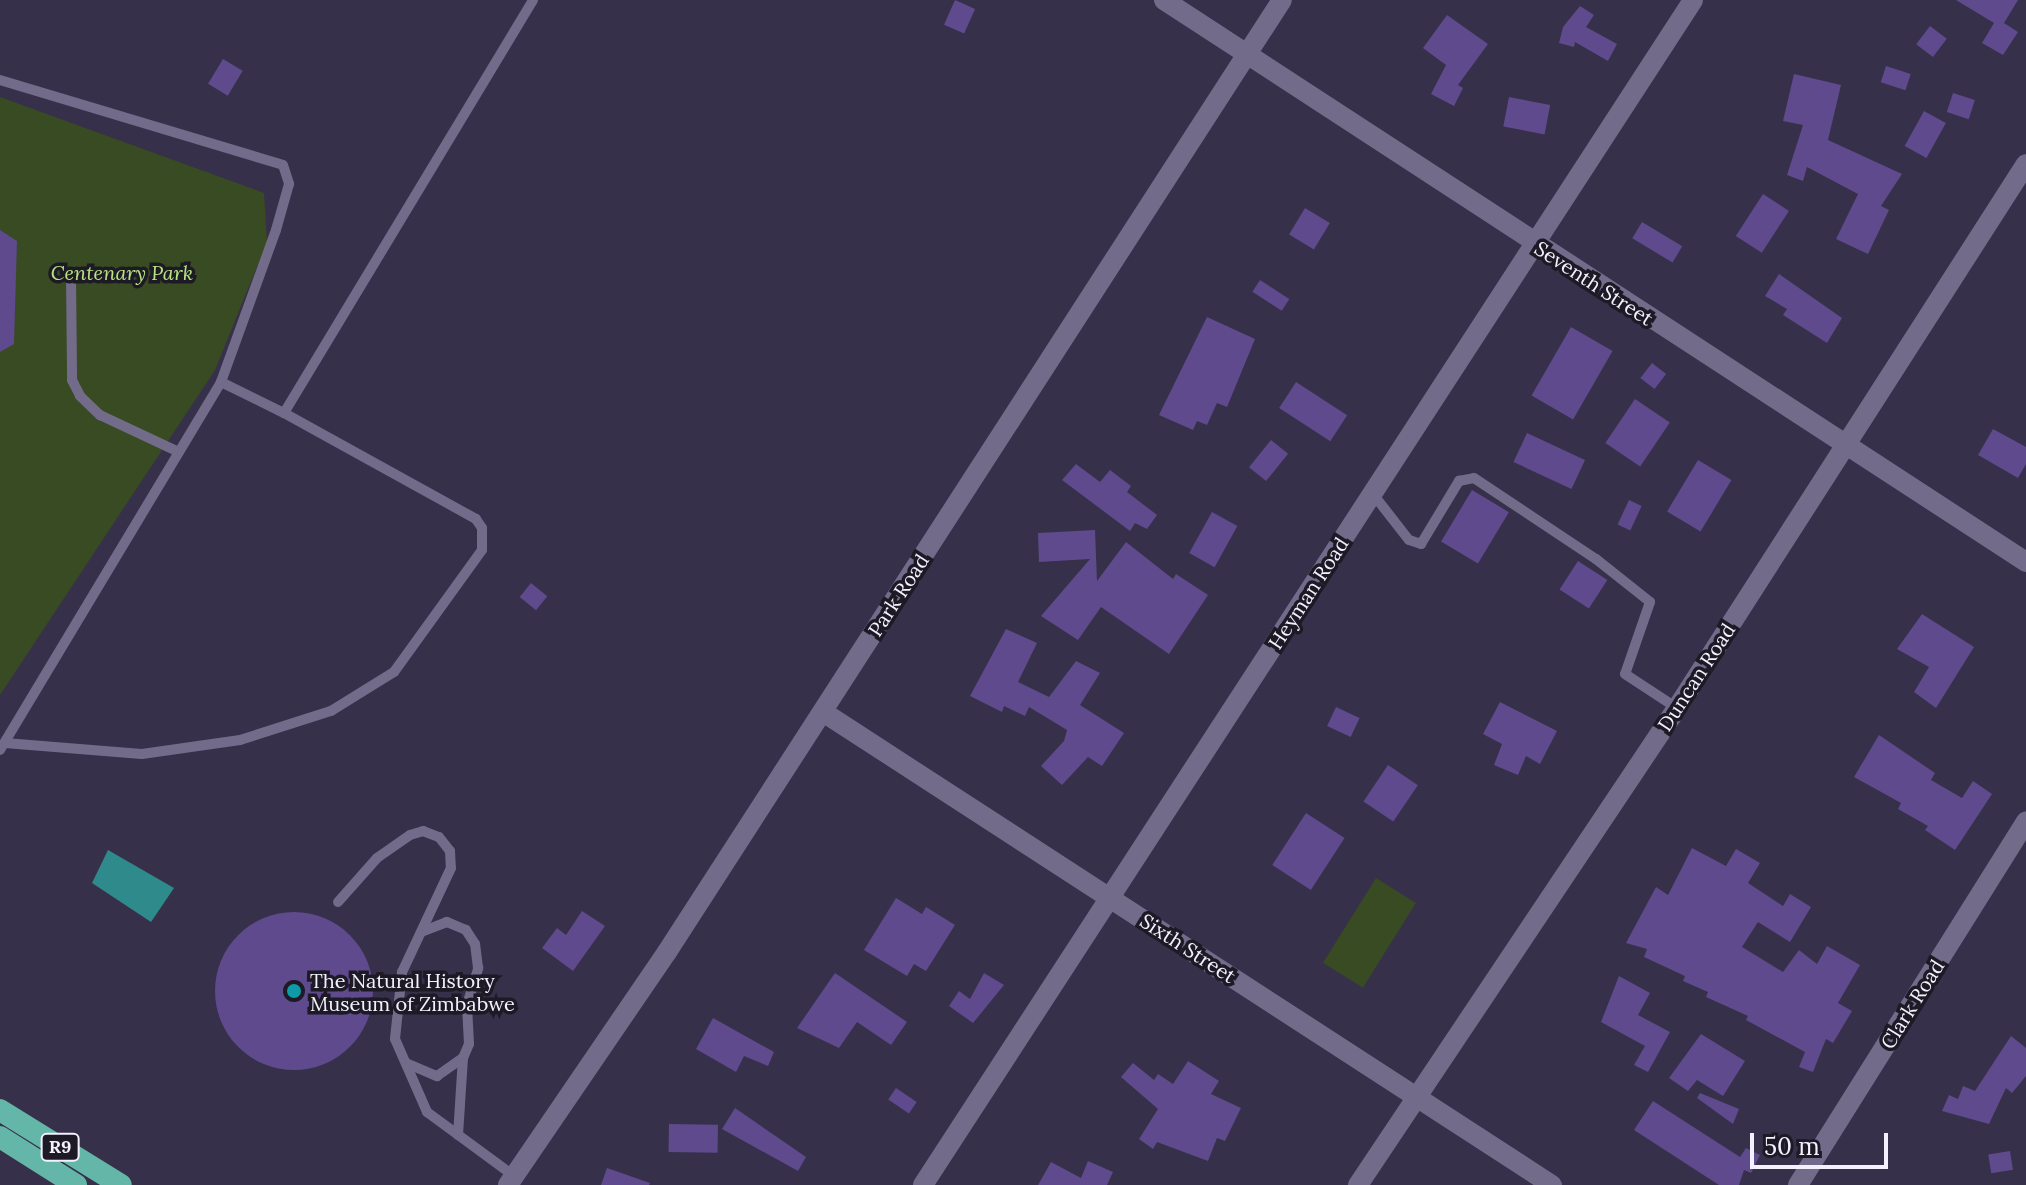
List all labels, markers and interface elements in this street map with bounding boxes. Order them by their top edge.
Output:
street label: Seventh Street [1530,236,1658,330]
park label: Centenary Park [51,260,193,284]
street label: Heyman Road [1263,533,1353,653]
street label: Park Road [863,549,933,641]
street label: Duncan Road [1652,619,1740,735]
street label: Sixth Street [1136,908,1240,988]
street label: Clark Road [1875,955,1949,1053]
place label: The Natural History Museum of Zimbabwe [310,968,515,1015]
marker: The Natural History Museum of Zimbabwe [285,982,303,1000]
scale bar [1754,1117,1892,1167]
text: 50 m [1764,1131,1820,1162]
road number: R9 [40,1133,80,1161]

